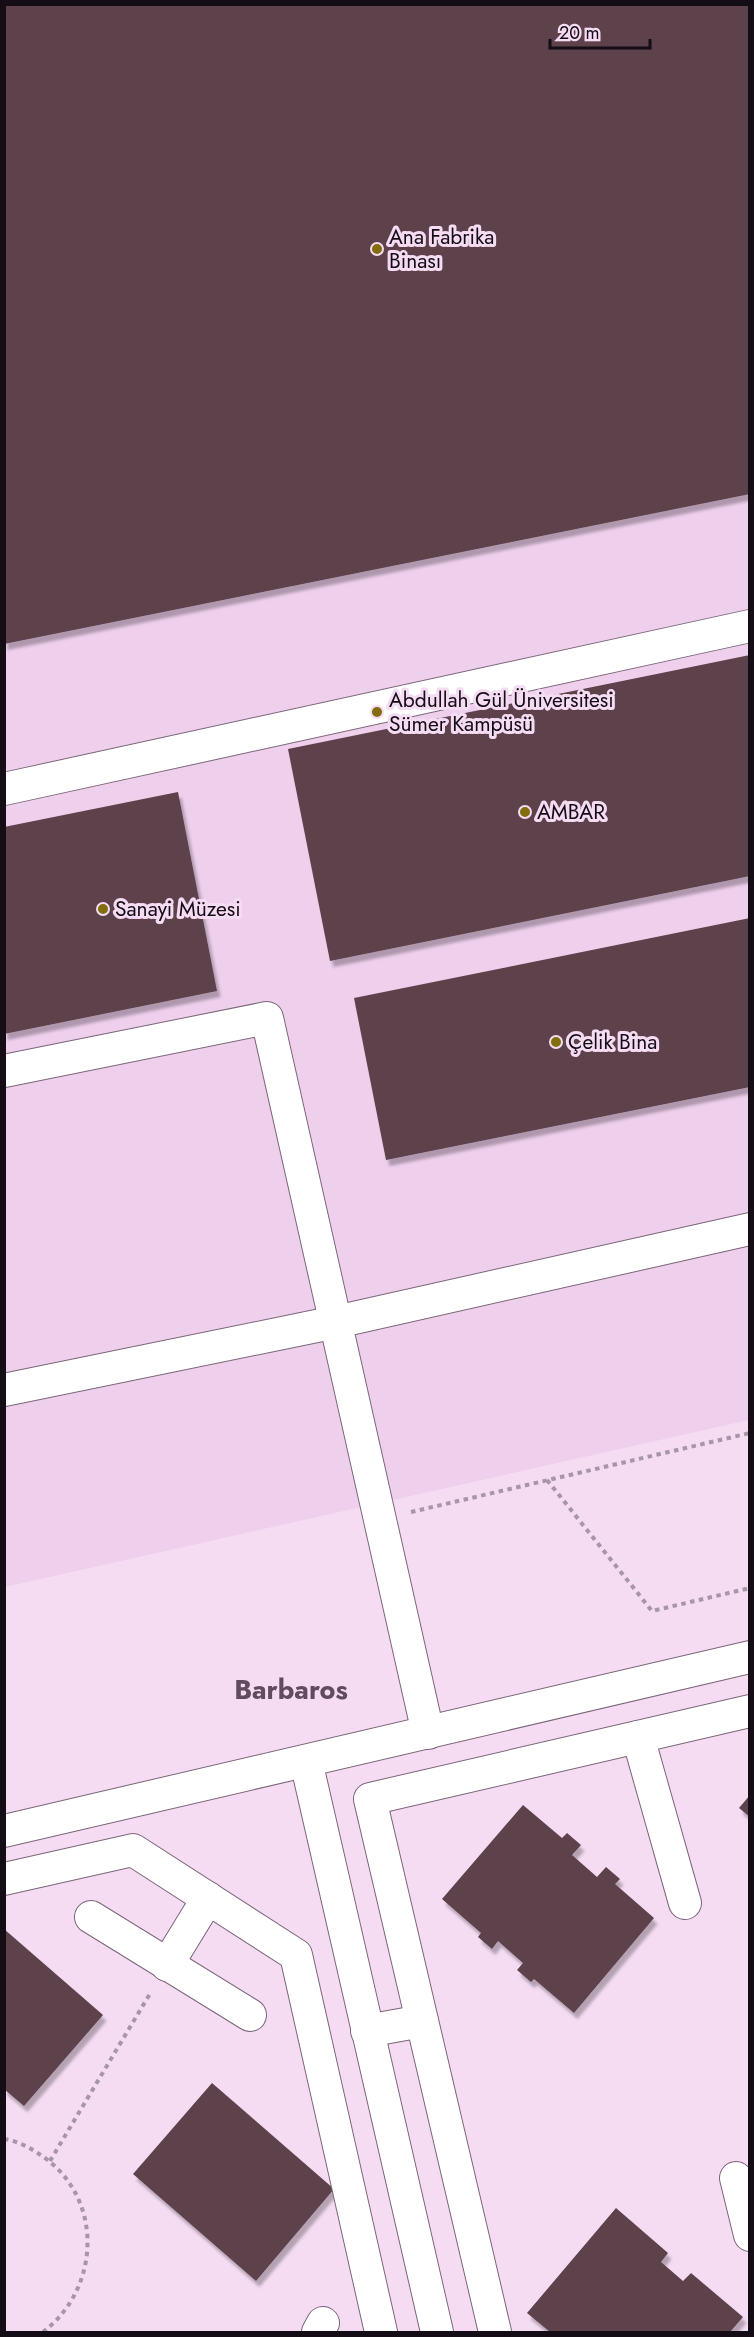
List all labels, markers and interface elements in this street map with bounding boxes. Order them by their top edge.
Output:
scale bar [550,12,650,50]
text: 20 m [559,20,599,46]
place label: Ana Fabrika Binası [389,222,494,276]
marker: Ana Fabrika Binası [370,242,384,256]
place label: Abdullah Gül Üniversitesi Sümer Kampüsü [389,685,614,739]
marker: Abdullah Gül Üniversitesi Sümer Kampüsü [370,705,384,719]
place label: AMBAR [537,797,605,827]
marker: AMBAR [518,805,532,819]
place label: Sanayi Müzesi [115,894,241,924]
marker: Sanayi Müzesi [96,902,110,916]
place label: Çelik Bina [568,1027,657,1057]
marker: Çelik Bina [549,1035,563,1049]
district label: Barbaros [234,1670,348,1709]

